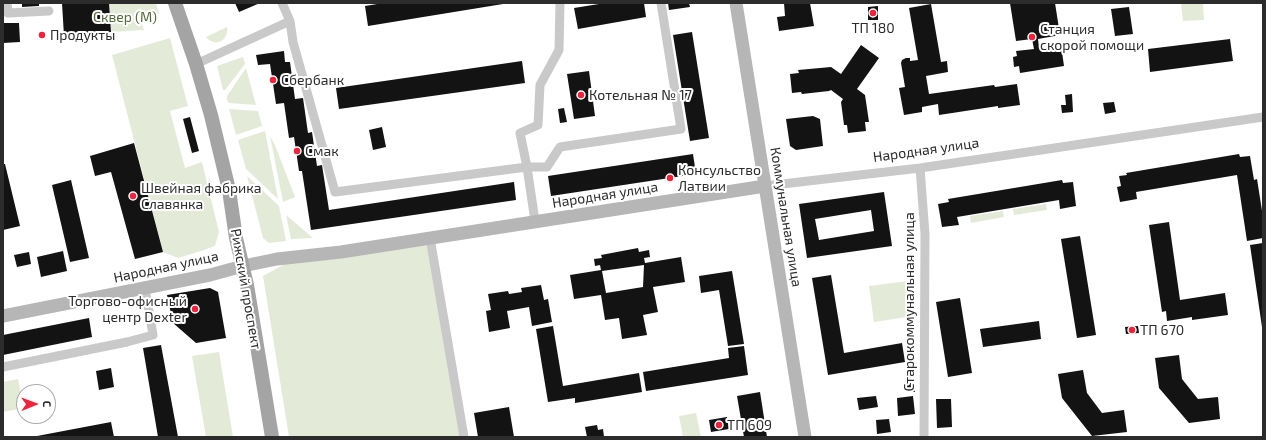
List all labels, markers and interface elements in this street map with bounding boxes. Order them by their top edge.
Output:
marker: ТП 180 [868,8,878,18]
park label: Сквер (М) [93,9,157,25]
place label: ТП 180 [851,20,895,36]
place label: Станция скорой помощи [1040,21,1144,54]
place label: Продукты [50,27,115,43]
marker: Продукты [37,30,47,40]
marker: Станция скорой помощи [1027,32,1037,42]
place label: Сбербанк [281,72,344,88]
marker: Сбербанк [268,75,278,85]
place label: Котельная № 17 [589,87,692,103]
marker: Котельная № 17 [576,90,586,100]
street label: Народная улица [872,134,980,166]
place label: Смак [305,143,339,159]
marker: Смак [292,146,302,156]
street label: Коммунальная улица [767,146,805,288]
place label: Консульство Латвии [678,162,761,194]
marker: Консульство Латвии [665,173,675,183]
street label: Народная улица [551,178,659,212]
place label: Швейная фабрика Славянка [141,180,262,212]
marker: Швейная фабрика Славянка [128,191,138,201]
street label: Старокоммунальная улица [901,212,917,392]
street label: Рижский проспект [227,227,265,351]
street label: Народная улица [112,248,220,286]
place label: Торгово-офисный центр Dexter [68,293,187,326]
marker: Торгово-офисный центр Dexter [190,304,200,314]
place label: ТП 670 [1140,322,1184,338]
marker: ТП 670 [1127,325,1137,335]
north arrow [16,384,56,424]
text: С [41,400,54,407]
place label: ТП 609 [727,417,772,433]
marker: ТП 609 [714,420,724,430]

